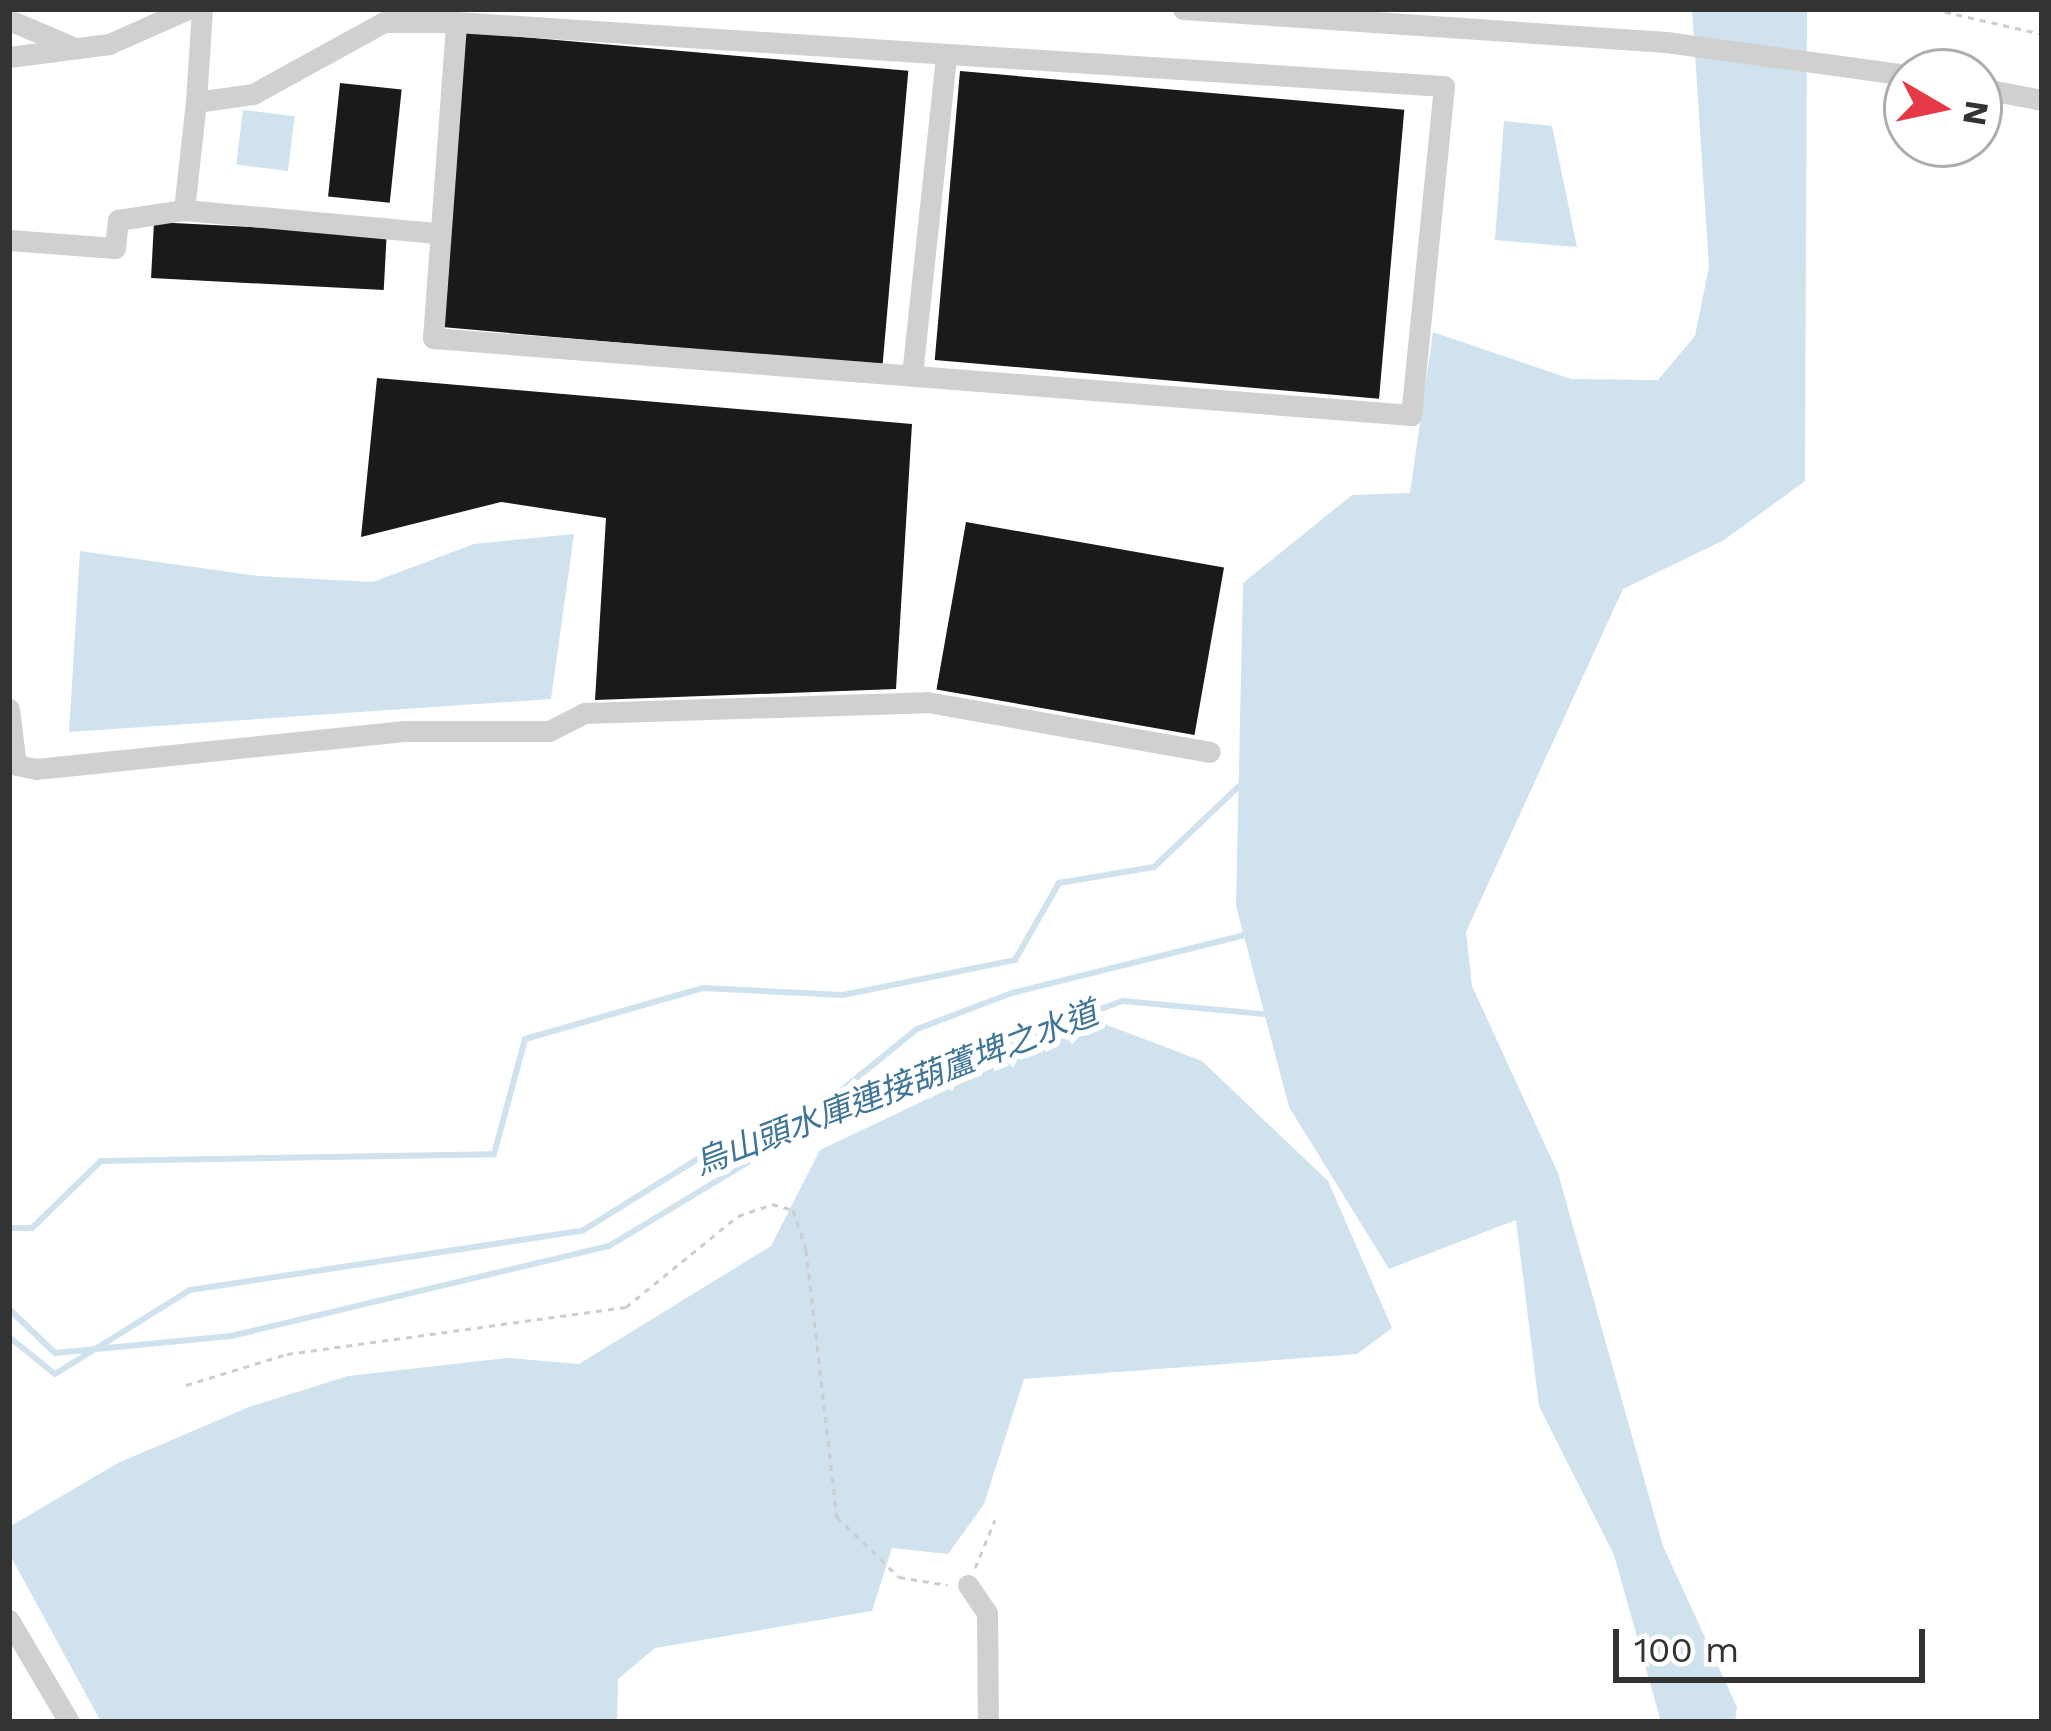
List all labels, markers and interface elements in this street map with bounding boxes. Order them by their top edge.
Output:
north arrow [1883,48,2003,168]
text: N [1955,98,1997,128]
water label: 烏山頭水庫連接葫蘆埤之水道 [689,993,1103,1183]
scale bar [1619,1605,1931,1679]
text: 100 m [1634,1629,1739,1671]

